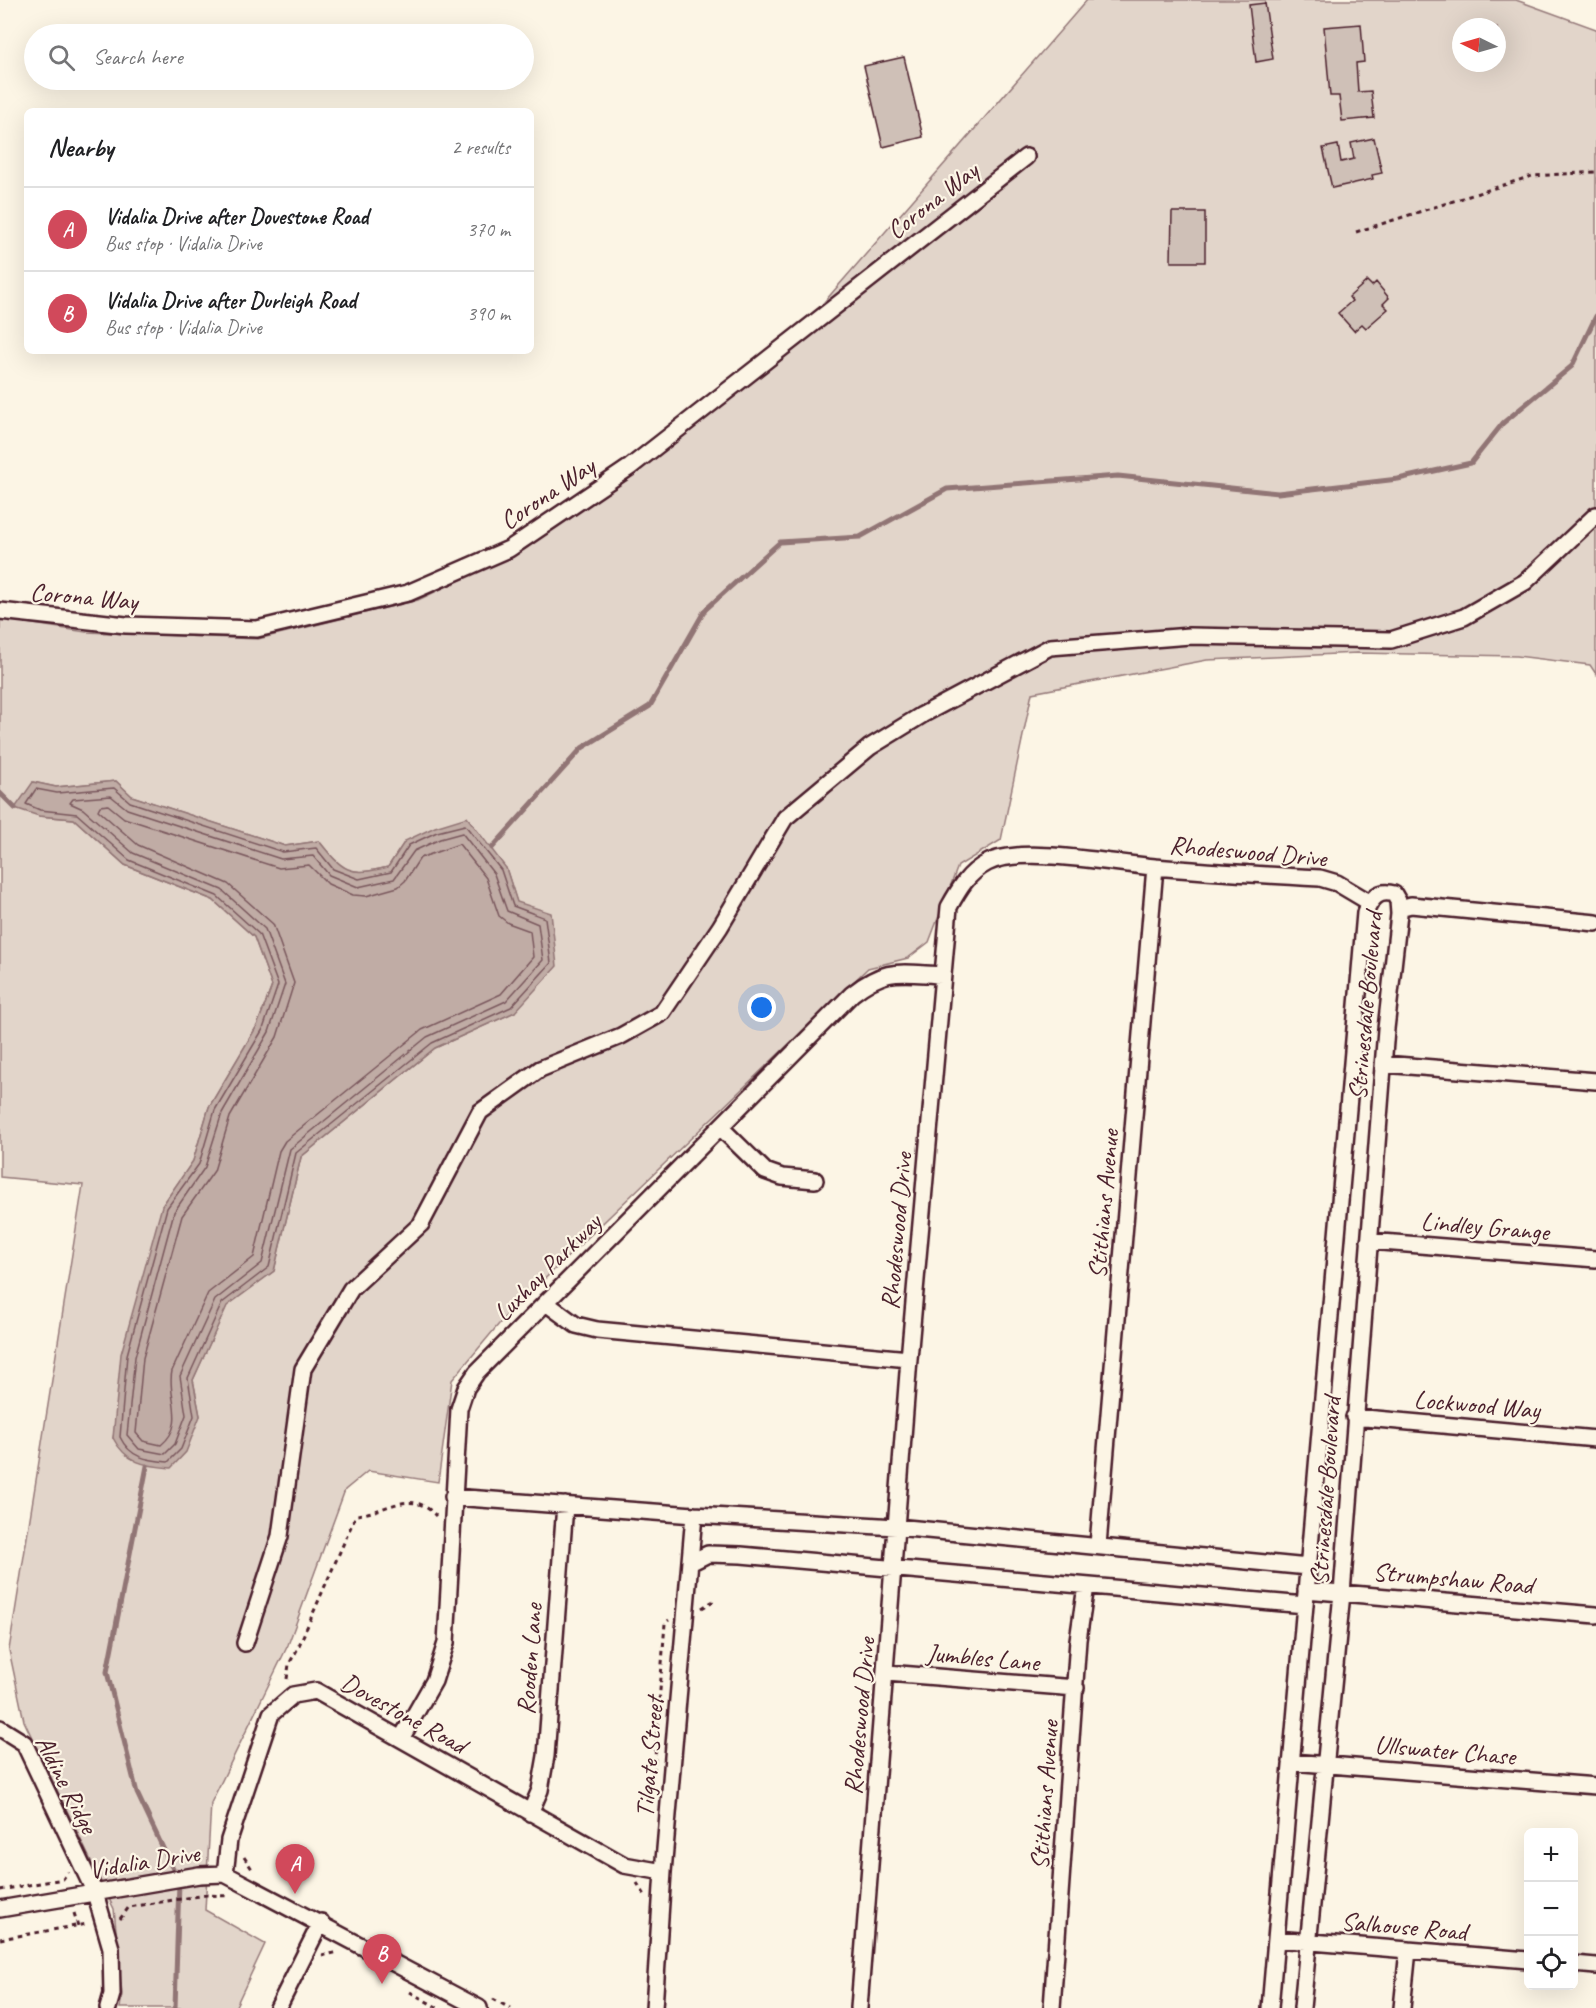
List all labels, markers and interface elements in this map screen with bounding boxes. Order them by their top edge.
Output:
north arrow [1452,18,1506,72]
search box [24,24,534,90]
icon: search [45,41,78,74]
text: Search here [93,43,183,71]
text: Nearby [48,131,113,164]
text: 2 results [451,135,510,160]
street label: Corona Way [880,153,987,247]
text: Vidalia Drive after Dovestone Road [105,203,368,231]
text: A [62,217,73,242]
text: 370 m [467,217,510,242]
text: Bus stop · Vidalia Drive [105,231,262,256]
text: Vidalia Drive after Durleigh Road [105,287,356,315]
text: B [62,301,73,326]
text: 390 m [467,301,510,326]
text: Bus stop · Vidalia Drive [105,315,262,340]
street label: Corona Way [493,448,603,537]
street label: Corona Way [29,575,141,618]
street label: Rhodeswood Drive [1168,828,1329,875]
street label: Strinesdale Boulevard [1341,907,1390,1102]
your location [747,993,776,1022]
street label: Stithians Avenue [1081,1127,1127,1280]
street label: Rhodeswood Drive [873,1150,920,1311]
street label: Lindley Grange [1420,1204,1553,1249]
street label: Luxhay Parkway [486,1205,610,1328]
street label: Lockwood Way [1413,1383,1543,1427]
street label: Strinesdale Boulevard [1302,1392,1349,1586]
street label: Strumpshaw Road [1372,1555,1538,1602]
street label: Rooden Lane [509,1601,550,1716]
street label: Rhodeswood Drive [836,1635,883,1796]
street label: Jumbles Lane [923,1636,1043,1679]
street label: Dovestone Road [335,1665,476,1763]
street label: Tilgate Street [628,1692,671,1819]
street label: Stithians Avenue [1023,1718,1066,1871]
street label: Ullswater Chase [1373,1728,1519,1773]
street label: Aldine Ridge [28,1730,106,1841]
map controls [1524,1828,1578,1990]
button: + [1524,1828,1578,1882]
street label: Vidalia Drive [86,1836,203,1887]
pin: A [276,1844,314,1894]
button: − [1524,1882,1578,1936]
street label: Salhouse Road [1340,1905,1472,1949]
pin: B [362,1934,401,1984]
button: locate [1524,1936,1578,1990]

